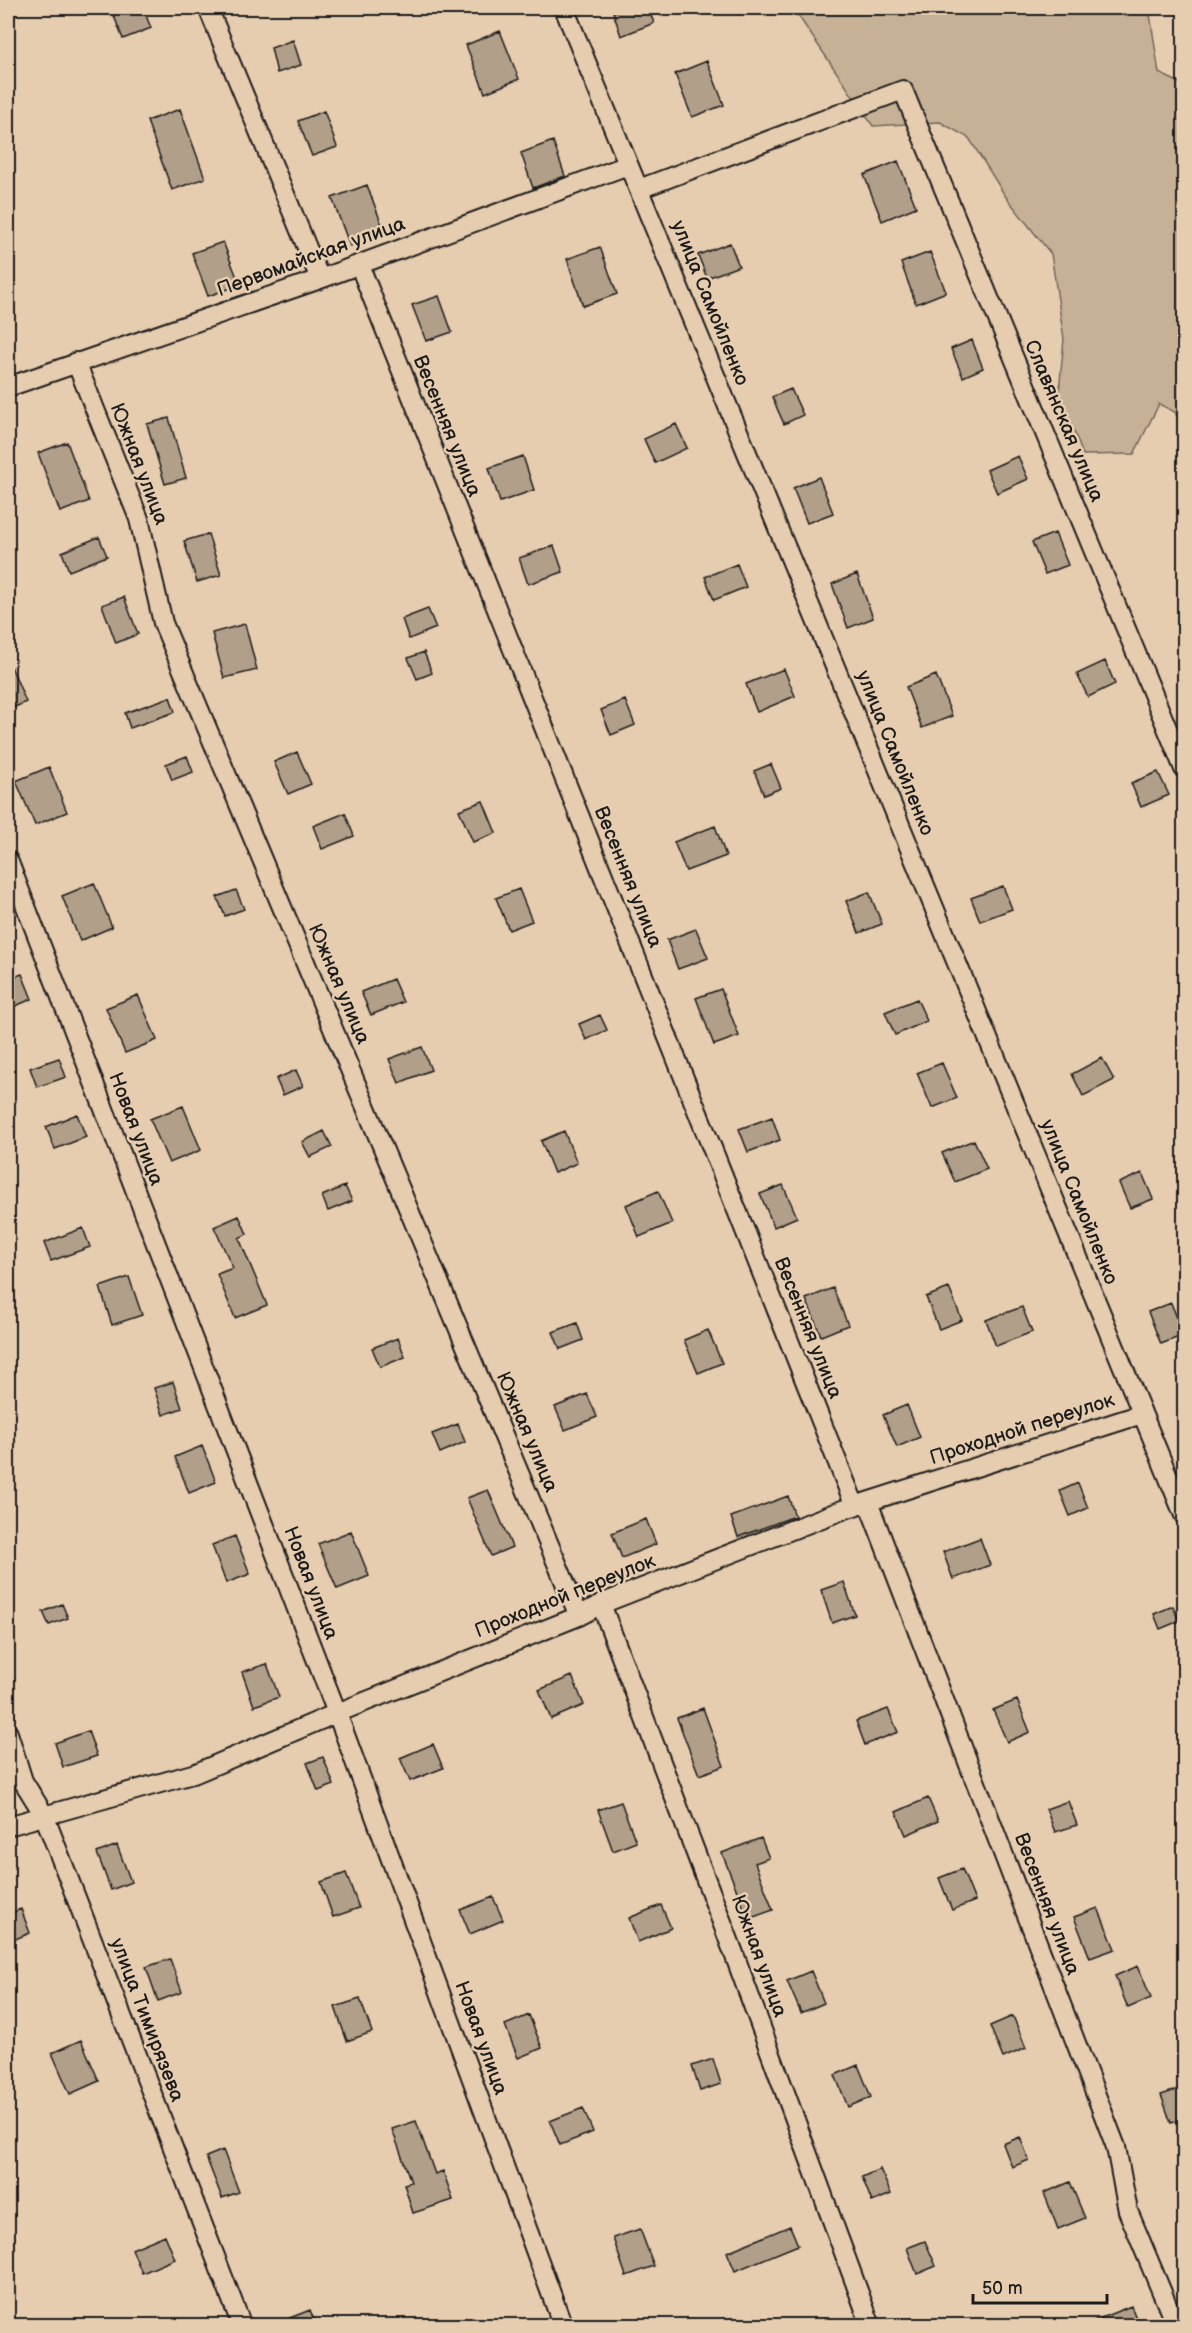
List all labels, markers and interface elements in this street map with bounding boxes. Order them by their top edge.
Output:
street label: Первомайская улица [214,212,409,302]
street label: улица Самойленко [666,217,754,389]
street label: Славянская улица [1019,337,1109,506]
street label: Весенняя улица [408,352,486,500]
street label: Южная улица [105,400,173,528]
street label: улица Самойленко [851,667,939,839]
street label: Весенняя улица [589,803,667,951]
street label: Южная улица [303,920,375,1048]
street label: Новая улица [103,1069,169,1189]
street label: улица Самойленко [1035,1116,1123,1288]
street label: Весенняя улица [769,1254,847,1402]
street label: Южная улица [491,1368,563,1496]
street label: Проходной переулок [927,1388,1118,1470]
street label: Новая улица [278,1523,344,1643]
street label: Проходной переулок [471,1549,659,1643]
street label: Весенняя улица [1009,1829,1085,1979]
street label: Южная улица [726,1892,792,2021]
street label: улица Тимирязева [105,1935,189,2105]
street label: Новая улица [449,1978,513,2098]
scale bar [973,2267,1106,2305]
text: 50 m [982,2278,1023,2299]

